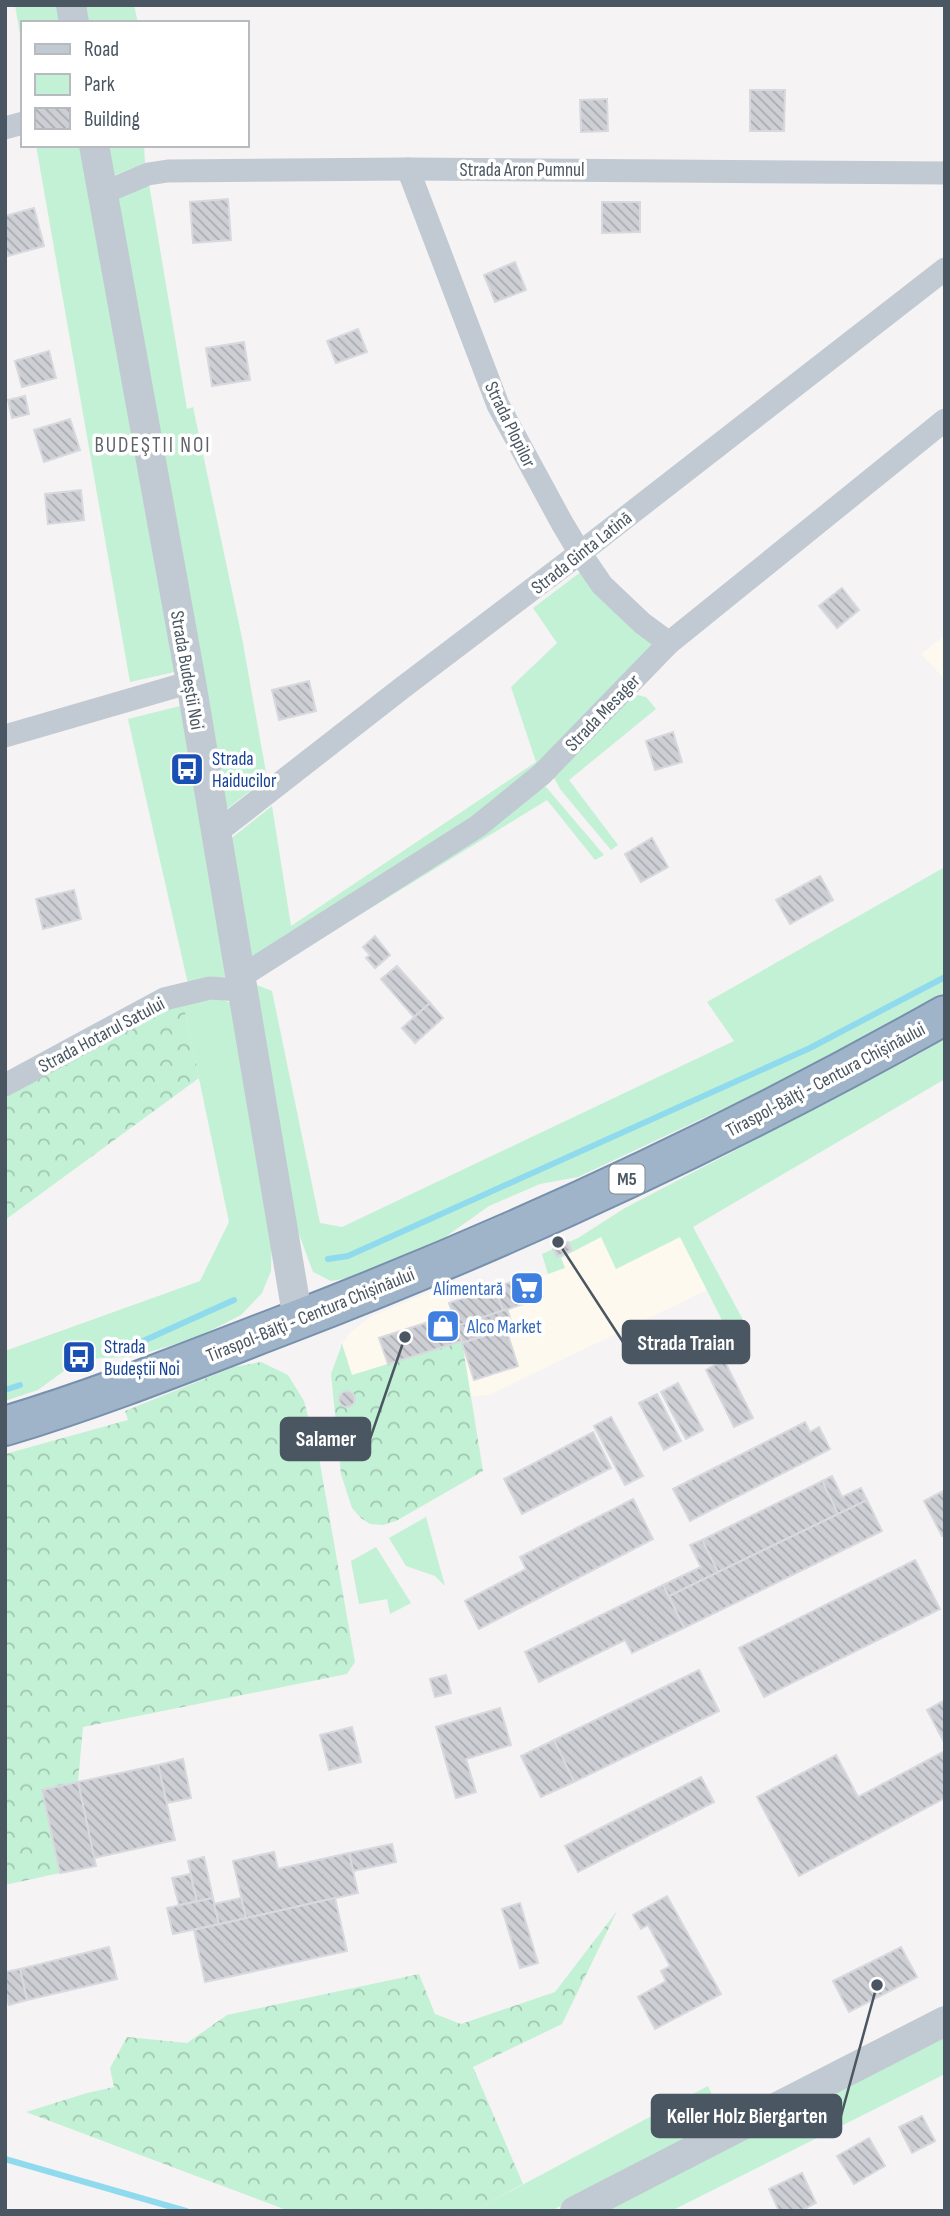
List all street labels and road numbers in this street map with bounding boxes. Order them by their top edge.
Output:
street label: Strada Aron Pumnul [459,159,585,182]
street label: Strada Plopilor [479,378,540,472]
street label: Strada Ginta Latină [527,507,637,600]
street label: Strada Budeștii Noi [165,609,208,732]
street label: Strada Mesager [561,669,646,756]
street label: Strada Hotarul Satului [35,992,169,1078]
street label: Tiraspol-Bălţi - Centura Chișinăului [722,1018,929,1143]
road number: M5 [610,1164,644,1194]
street label: Tiraspol-Bălţi - Centura Chișinăului [203,1263,418,1368]

